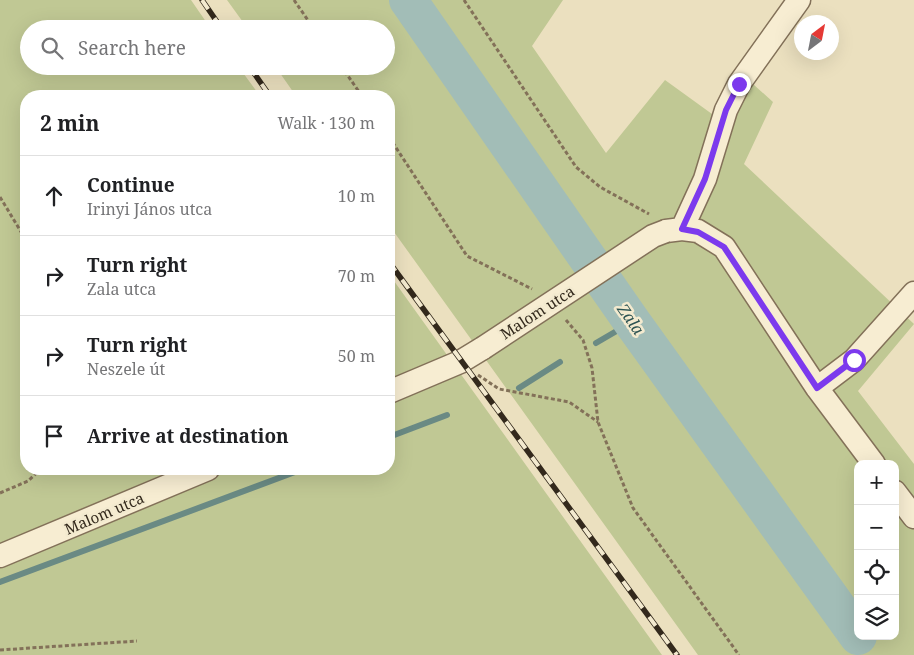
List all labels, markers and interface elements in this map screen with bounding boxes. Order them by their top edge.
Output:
north arrow [794,15,839,60]
search box [20,20,395,75]
icon: search [38,34,66,62]
text: Search here [78,35,186,61]
route end [728,73,751,96]
text: 2 min [40,109,99,137]
text: Walk · 130 m [278,112,375,134]
text: Continue [87,172,175,198]
icon: ahead [40,182,68,210]
text: 10 m [338,185,375,207]
text: Irinyi János utca [87,198,212,220]
text: Turn right [87,252,187,278]
icon: right [40,262,68,290]
text: 70 m [338,265,375,287]
text: Zala utca [87,278,156,300]
street label: Malom utca [496,281,578,343]
water label: Zala [612,298,650,339]
text: Turn right [87,332,187,358]
icon: right [40,342,68,370]
text: 50 m [338,345,375,367]
route start [843,349,866,372]
text: Neszele út [87,358,165,380]
icon: arrive [40,422,68,450]
text: Arrive at destination [87,423,289,449]
map controls [854,460,899,640]
button: + [854,460,899,505]
street label: Malom utca [61,487,147,539]
button: − [854,505,899,550]
button: locate [854,550,899,595]
button: layers [854,595,899,640]

